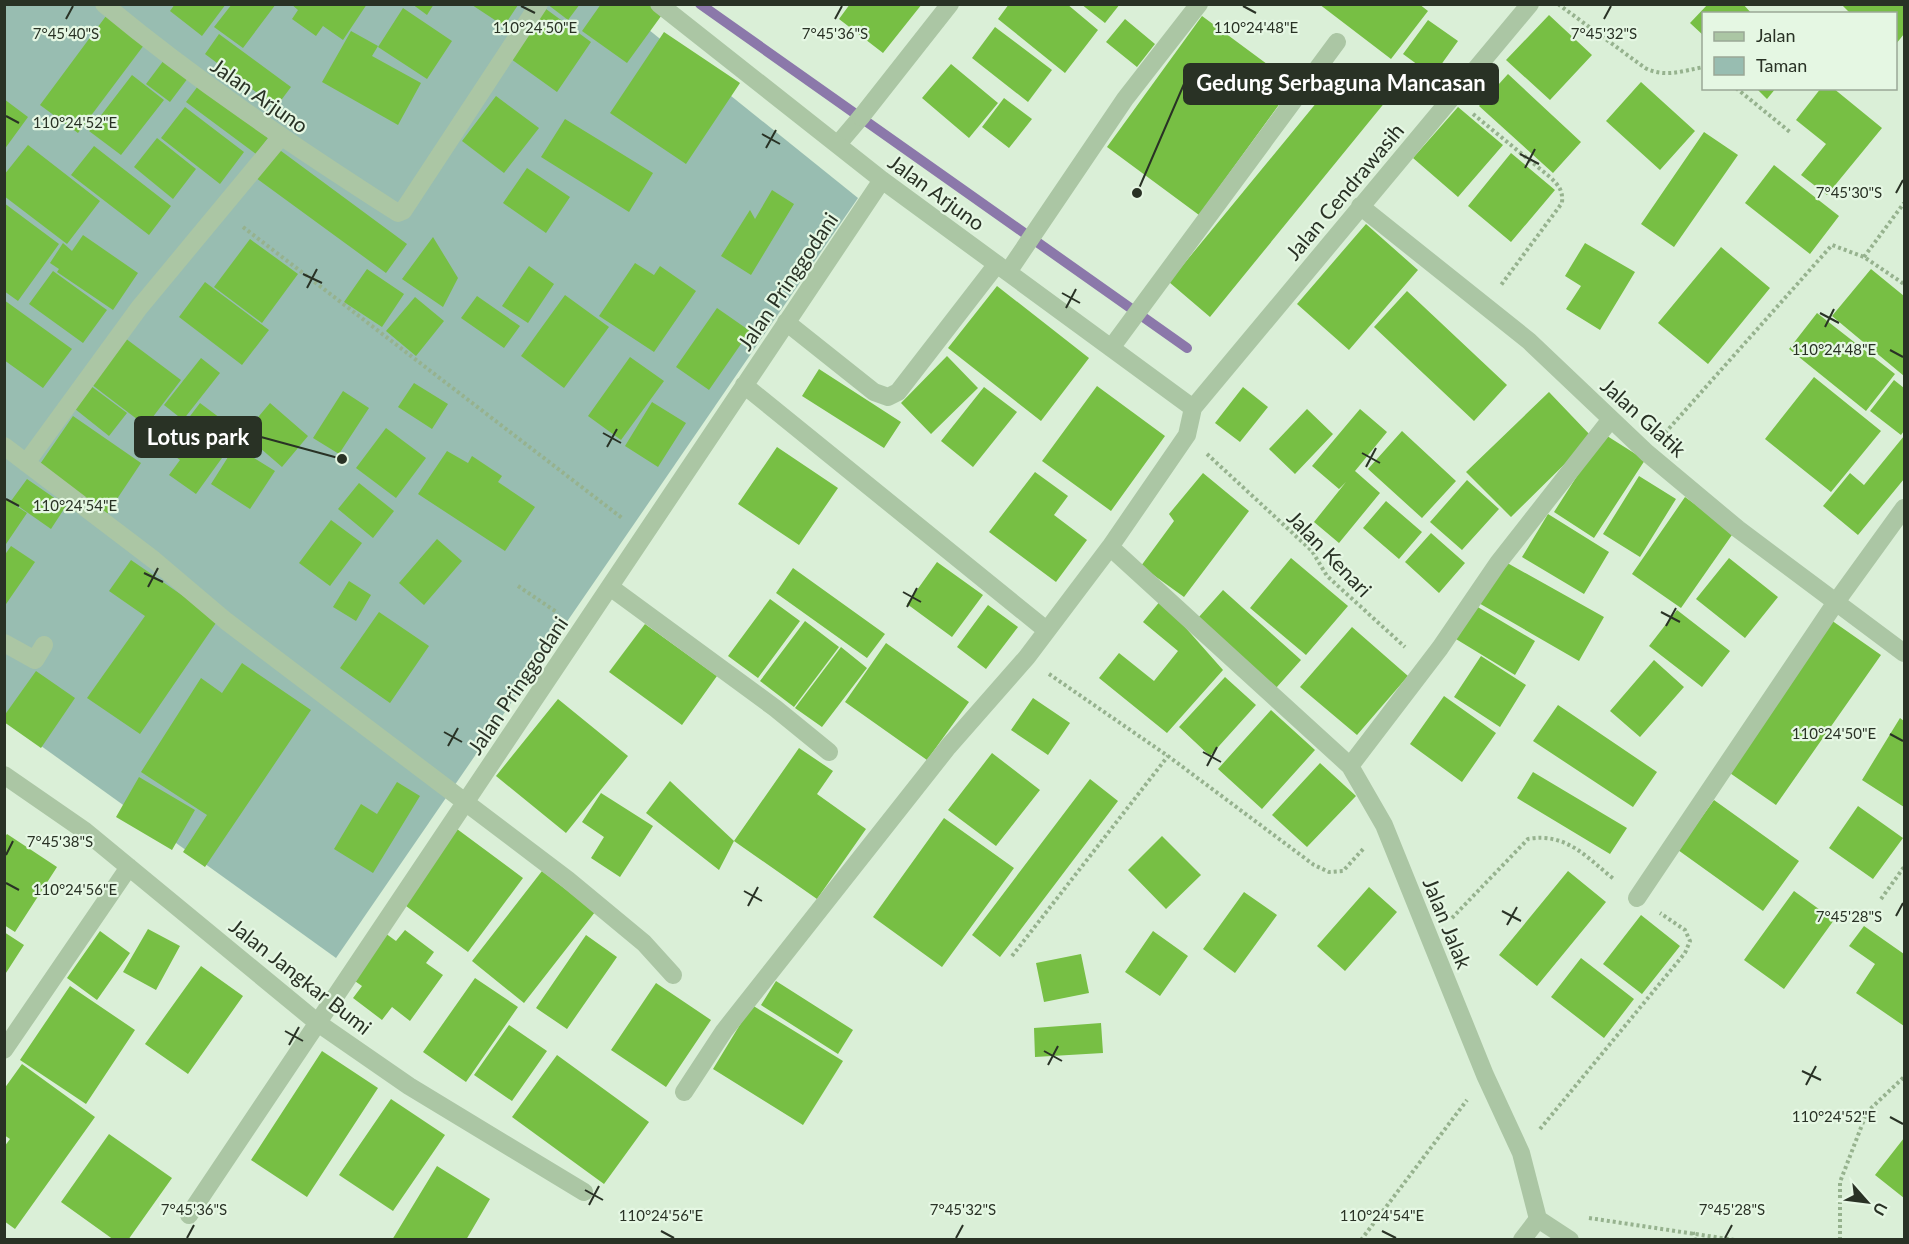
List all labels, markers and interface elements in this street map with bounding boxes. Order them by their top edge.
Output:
legend [1702,12,1897,90]
text: 110°24'50"E [493,18,577,36]
text: 110°24'48"E [1214,18,1298,36]
text: 7°45'40"S [33,24,99,42]
text: 7°45'36"S [802,24,868,42]
text: 7°45'32"S [1571,24,1637,42]
text: Jalan [1756,24,1795,46]
street label: Jalan Arjuno [207,52,313,138]
text: Taman [1756,54,1807,76]
callout: Gedung Serbaguna Mancasan [1184,64,1498,104]
text: Gedung Serbaguna Mancasan [1196,69,1486,96]
text: 110°24'52"E [33,113,117,131]
street label: Jalan Cendrawasih [1280,118,1408,264]
street label: Jalan Arjuno [884,149,990,235]
text: 7°45'30"S [1816,183,1882,201]
street label: Jalan Pringgodani [732,207,842,355]
text: 110°24'48"E [1792,340,1876,358]
street label: Jalan Glatik [1596,372,1692,462]
callout: Lotus park [135,417,261,457]
text: Lotus park [147,423,249,450]
text: 110°24'54"E [33,496,117,514]
street label: Jalan Kenari [1283,505,1377,601]
street label: Jalan Pringgodani [462,611,572,759]
text: 110°24'50"E [1792,724,1876,742]
text: 7°45'38"S [27,832,93,850]
street label: Jalan Jalak [1418,874,1478,972]
text: 110°24'56"E [33,880,117,898]
text: 7°45'28"S [1816,907,1882,925]
street label: Jalan Jangkar Bumi [225,913,377,1039]
text: 110°24'52"E [1792,1107,1876,1125]
north arrow [1837,1172,1897,1232]
text: 7°45'36"S [161,1200,227,1218]
text: 7°45'32"S [930,1200,996,1218]
text: 7°45'28"S [1699,1200,1765,1218]
text: U [1870,1200,1892,1219]
text: 110°24'56"E [619,1206,703,1224]
text: 110°24'54"E [1340,1206,1424,1224]

